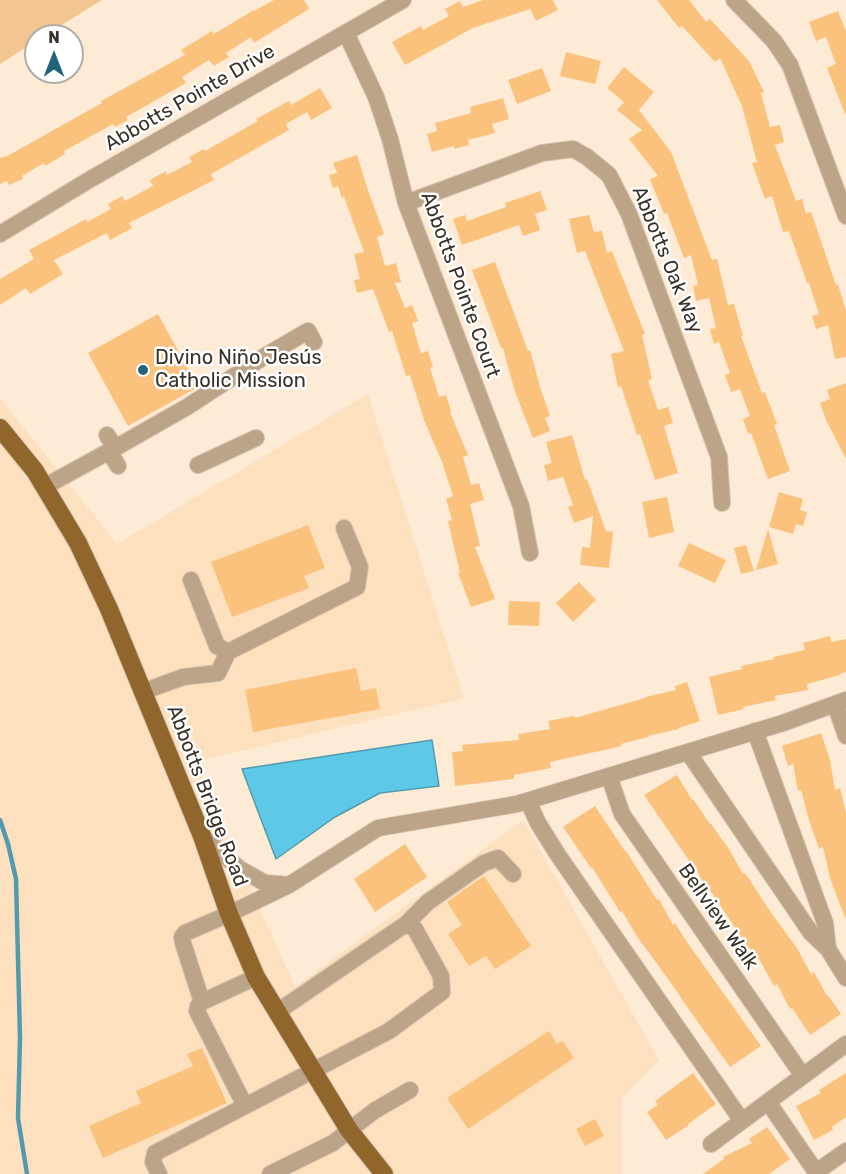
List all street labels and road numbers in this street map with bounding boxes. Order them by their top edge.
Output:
street label: Abbotts Pointe Drive [101,40,279,156]
street label: Abbotts Oak Way [627,183,707,337]
street label: Abbotts Pointe Court [415,189,505,381]
street label: Abbotts Bridge Road [161,702,253,890]
street label: Bellview Walk [673,859,763,975]

